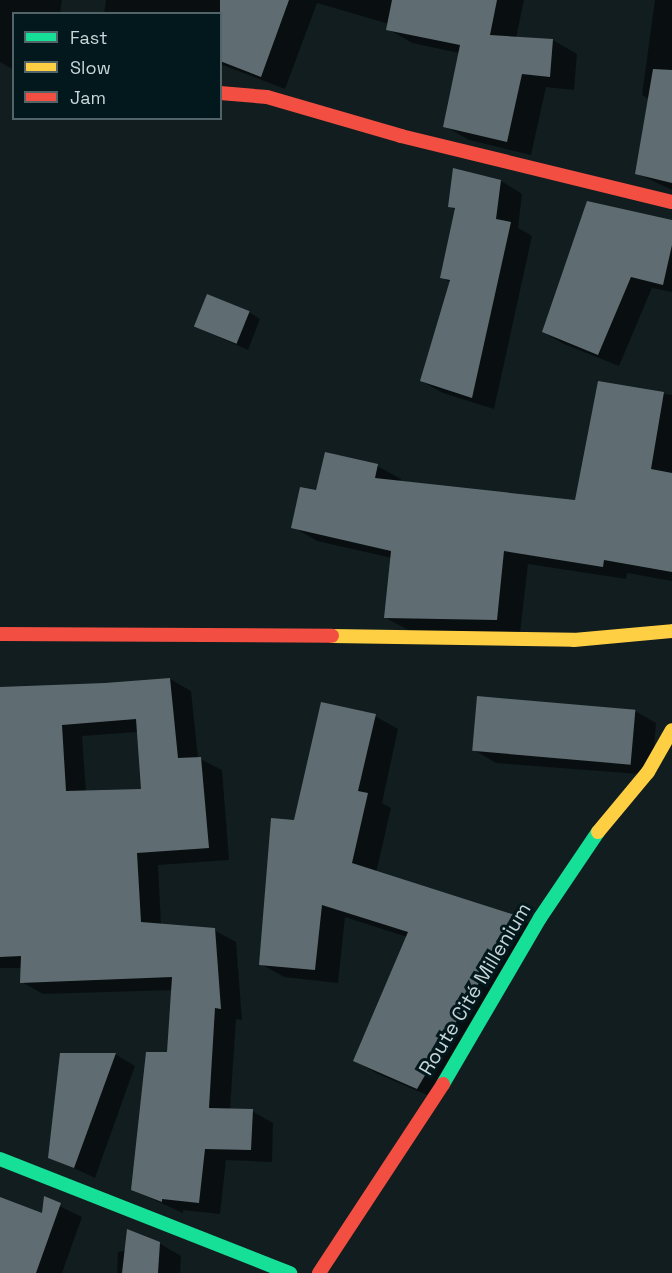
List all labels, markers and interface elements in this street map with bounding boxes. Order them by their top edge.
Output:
legend [12,12,222,120]
text: Fast [70,26,107,49]
text: Slow [70,56,111,79]
text: Jam [70,86,106,109]
street label: Route Cité Millenium [414,898,536,1080]

